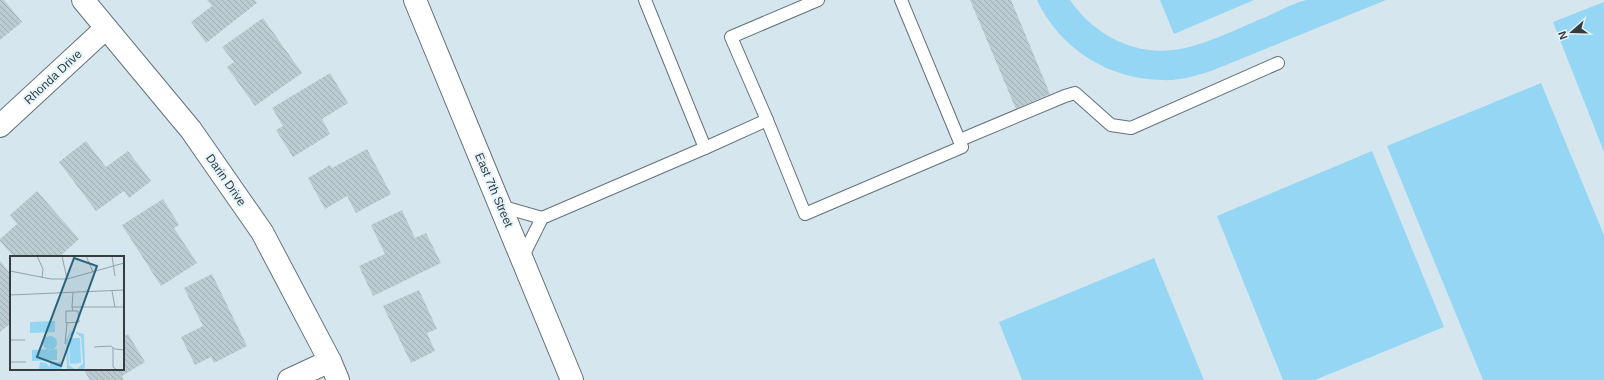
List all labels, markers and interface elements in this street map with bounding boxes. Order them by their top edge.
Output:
north arrow [1552,12,1592,52]
text: N [1556,30,1570,41]
street label: Rhonda Drive [21,47,85,107]
street label: Darin Drive [203,151,249,209]
street label: East 7th Street [472,151,516,230]
inset map [10,256,124,370]

